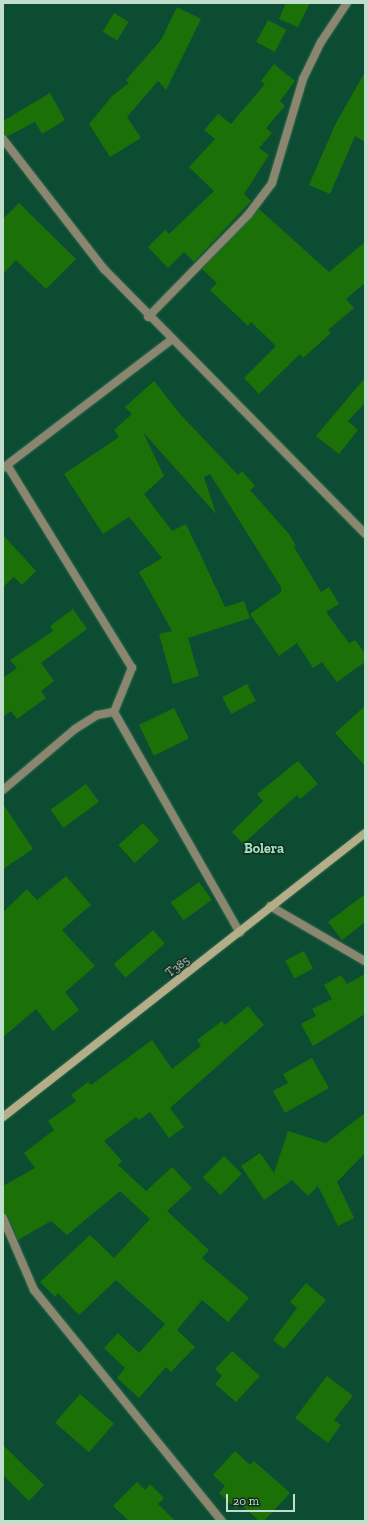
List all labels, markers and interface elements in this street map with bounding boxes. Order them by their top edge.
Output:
district label: Bolera [244,841,284,857]
street label: T385 [163,953,193,981]
scale bar [228,1486,297,1512]
text: 20 m [233,1494,259,1508]

